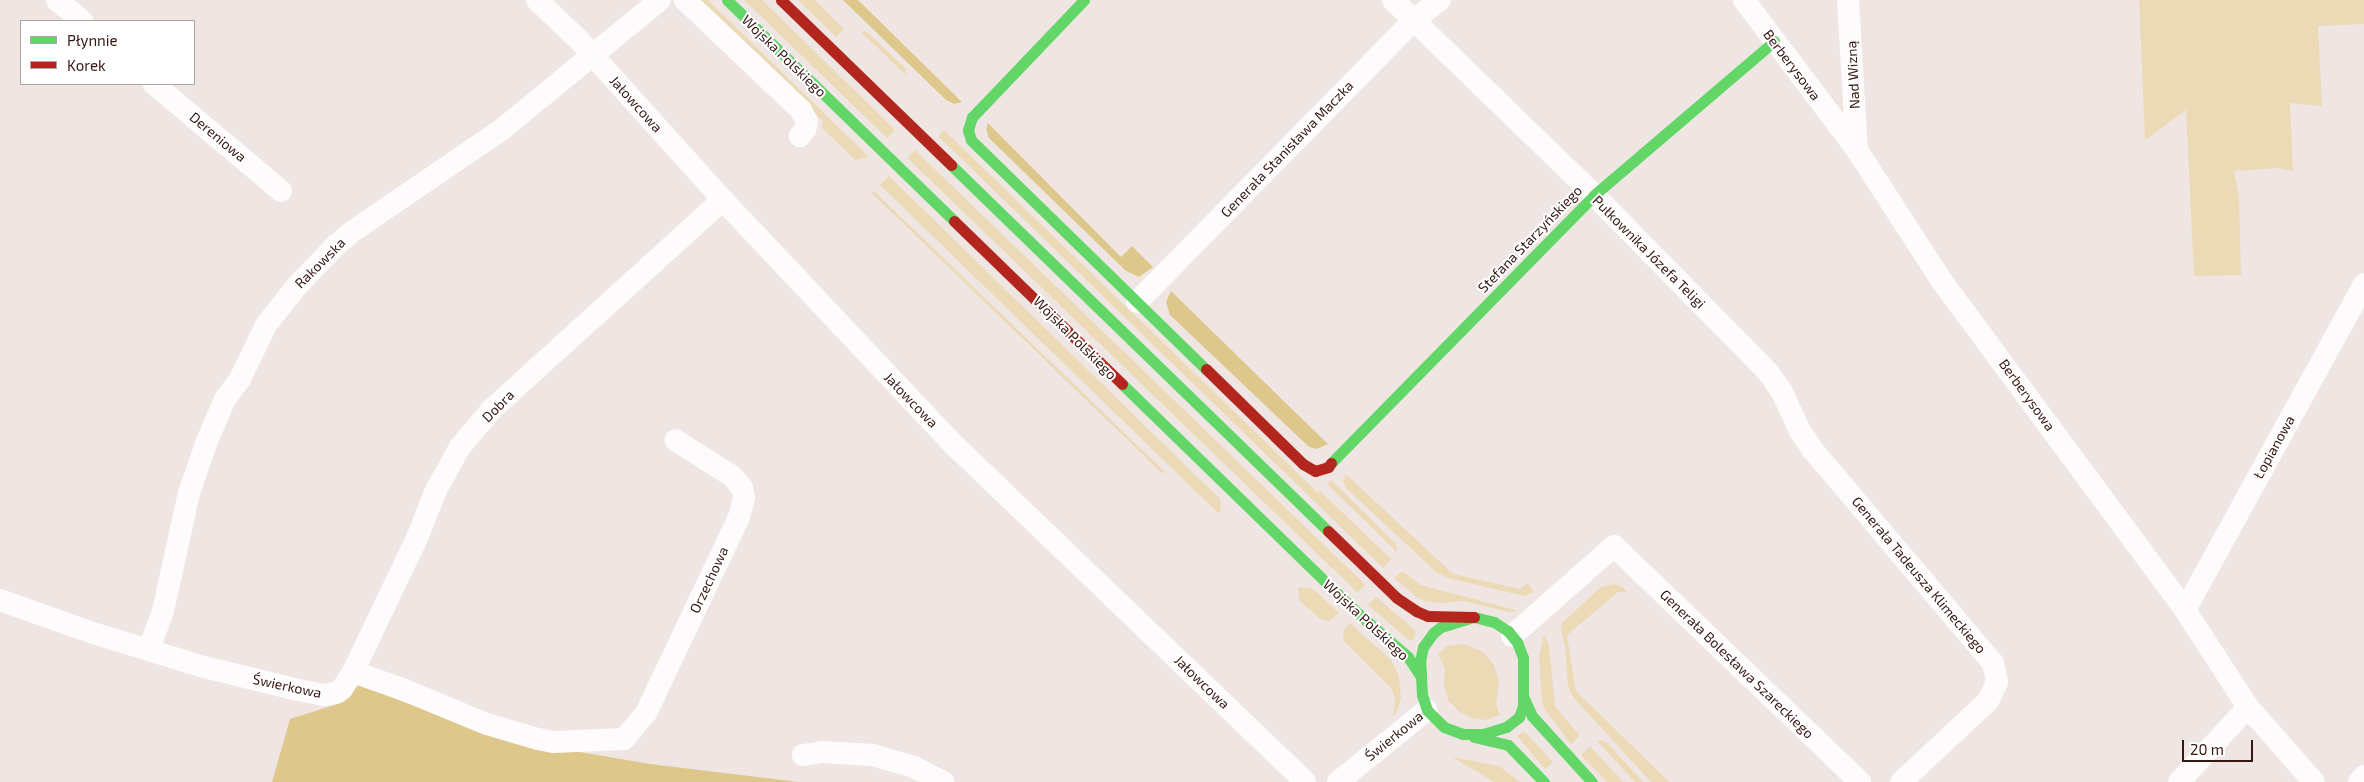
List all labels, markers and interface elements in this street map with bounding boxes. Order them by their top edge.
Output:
street label: Wojska Polskiego [738,11,830,101]
legend [20,20,195,85]
street label: Berberysowa [1760,26,1824,104]
text: Płynnie [67,31,118,49]
street label: Nad Wizną [1843,40,1863,110]
text: Korek [67,56,106,74]
street label: Jałowcowa [606,72,666,136]
street label: Generała Stanisława Maczka [1217,77,1357,221]
street label: Dereniowa [186,109,250,165]
street label: Stefana Starzyńskiego [1474,182,1586,296]
street label: Pułkownika Józefa Teligi [1589,192,1709,312]
street label: Rakowska [291,234,349,292]
street label: Wojska Polskiego [1030,293,1120,383]
street label: Berberysowa [1995,356,2059,434]
street label: Jałowcowa [881,369,941,431]
street label: Dobra [478,386,518,426]
street label: Łopianowa [2250,412,2298,482]
street label: Generała Tadeusza Klimeckiego [1848,493,1990,657]
street label: Orzechowa [686,544,732,616]
street label: Wojska Polskiego [1320,576,1412,664]
street label: Generała Bolesława Szareckiego [1657,586,1817,742]
street label: Jałowcowa [1171,652,1233,712]
street label: Świerkowa [251,671,323,701]
street label: Świerkowa [1362,707,1426,765]
scale bar [2184,730,2255,762]
text: 20 m [2190,740,2224,758]

